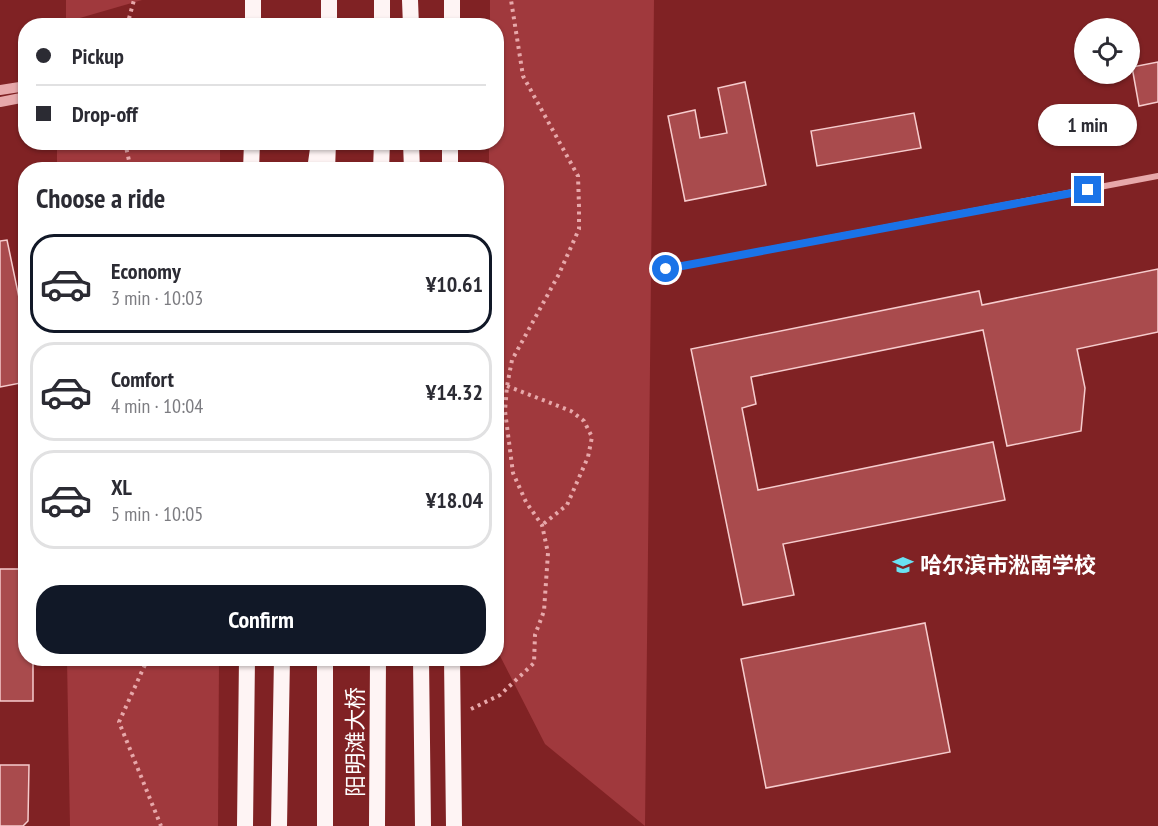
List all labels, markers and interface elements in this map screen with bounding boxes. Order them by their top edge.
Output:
map controls [1074,18,1140,84]
button: locate [1074,18,1140,84]
text: Pickup [72,42,124,70]
text: Drop-off [72,100,138,128]
callout: 1 min [1038,103,1138,145]
text: 1 min [1067,112,1108,138]
route end [1074,176,1101,203]
text: Choose a ride [36,181,165,215]
route start [652,255,679,282]
icon: car [39,257,93,311]
text: Economy [111,257,181,285]
text: ¥10.61 [426,270,483,298]
text: 3 min · 10:03 [111,285,203,311]
icon: car [39,365,93,419]
text: Comfort [111,365,174,393]
text: ¥14.32 [426,378,483,406]
text: 4 min · 10:04 [111,393,203,419]
icon: car [39,473,93,527]
text: XL [111,473,132,501]
text: ¥18.04 [426,486,483,514]
text: 5 min · 10:05 [111,501,203,527]
place label: 哈尔滨市淞南学校 [920,551,1096,579]
school or university icon: 哈尔滨市淞南学校 [891,553,915,577]
button: Confirm [36,585,486,654]
street label: 阳明滩大桥 [341,687,369,797]

